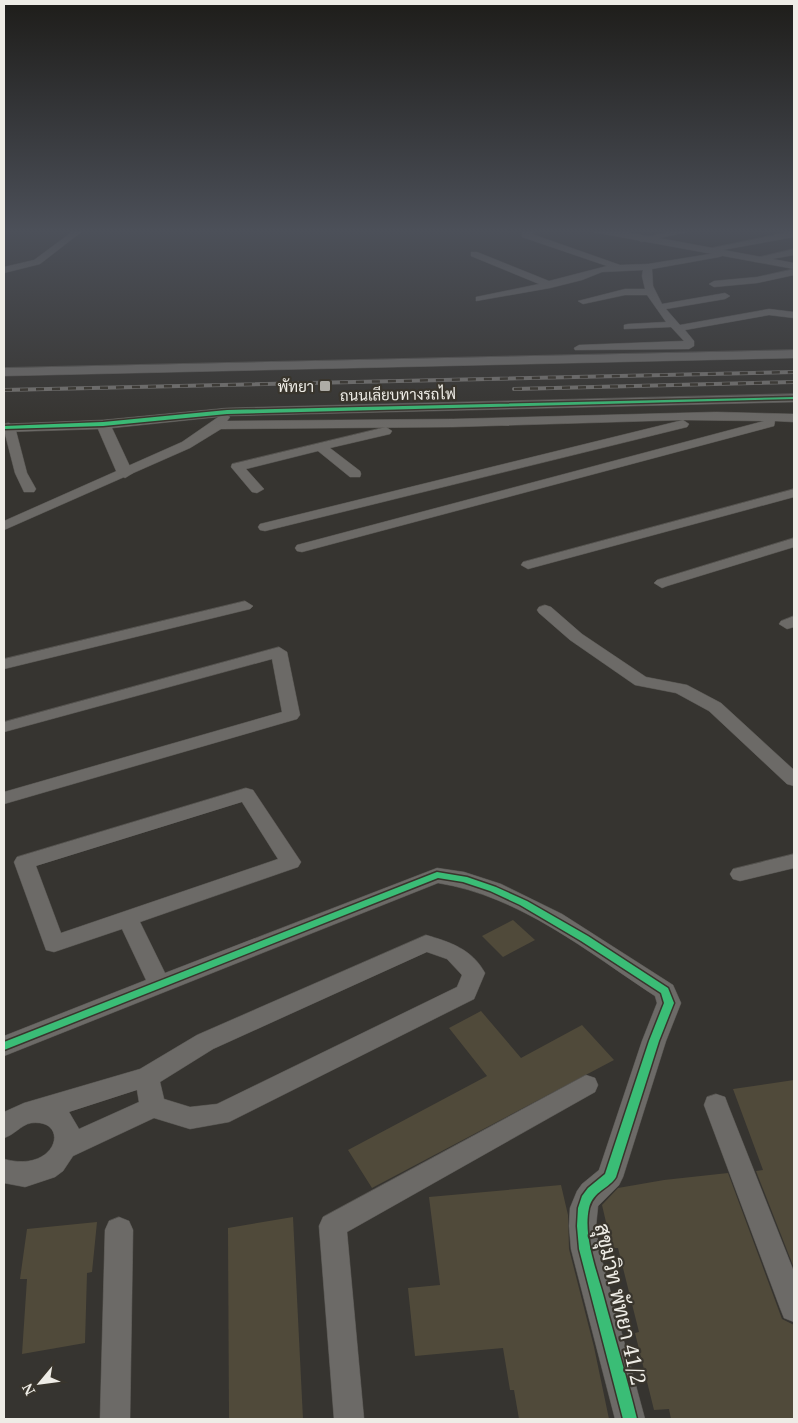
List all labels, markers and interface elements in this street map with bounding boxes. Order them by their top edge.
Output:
place label: พัทยา [277,376,314,396]
marker: พัทยา [318,379,332,393]
street label: ถนนเลียบทางรถไฟ [340,383,456,405]
street label: สุขุมวิท พัทยา 41/2 [588,1220,653,1388]
north arrow [15,1358,65,1408]
text: N [17,1380,39,1399]

